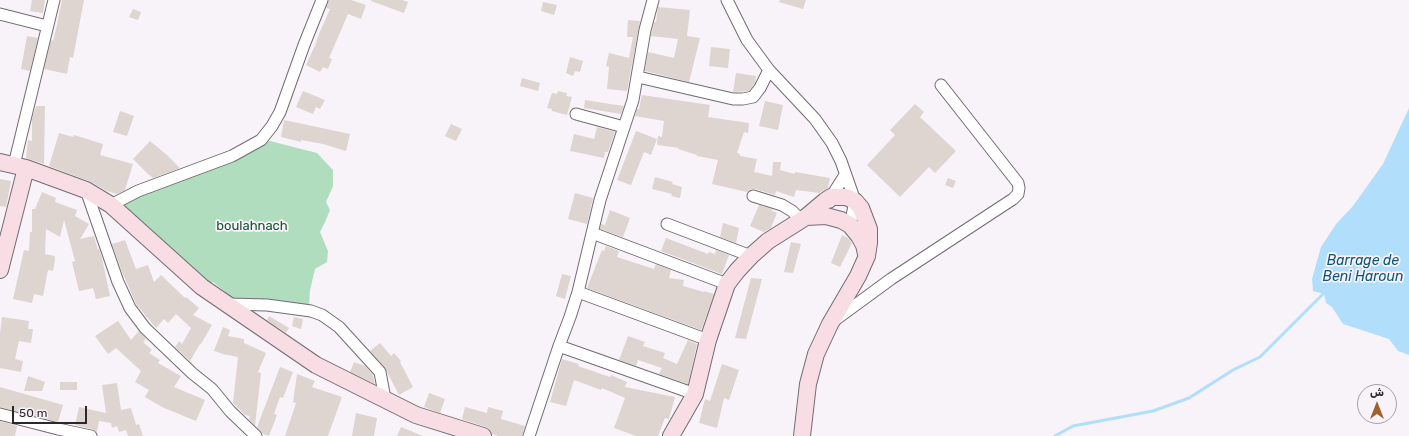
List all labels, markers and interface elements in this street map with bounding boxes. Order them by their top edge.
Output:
park label: boulahnach [216,218,288,234]
water label: Barrage de Beni Haroun [1323,253,1403,286]
north arrow [1357,384,1397,424]
text: ش [1370,386,1384,399]
scale bar [14,398,89,424]
text: 50 m [19,406,47,420]

